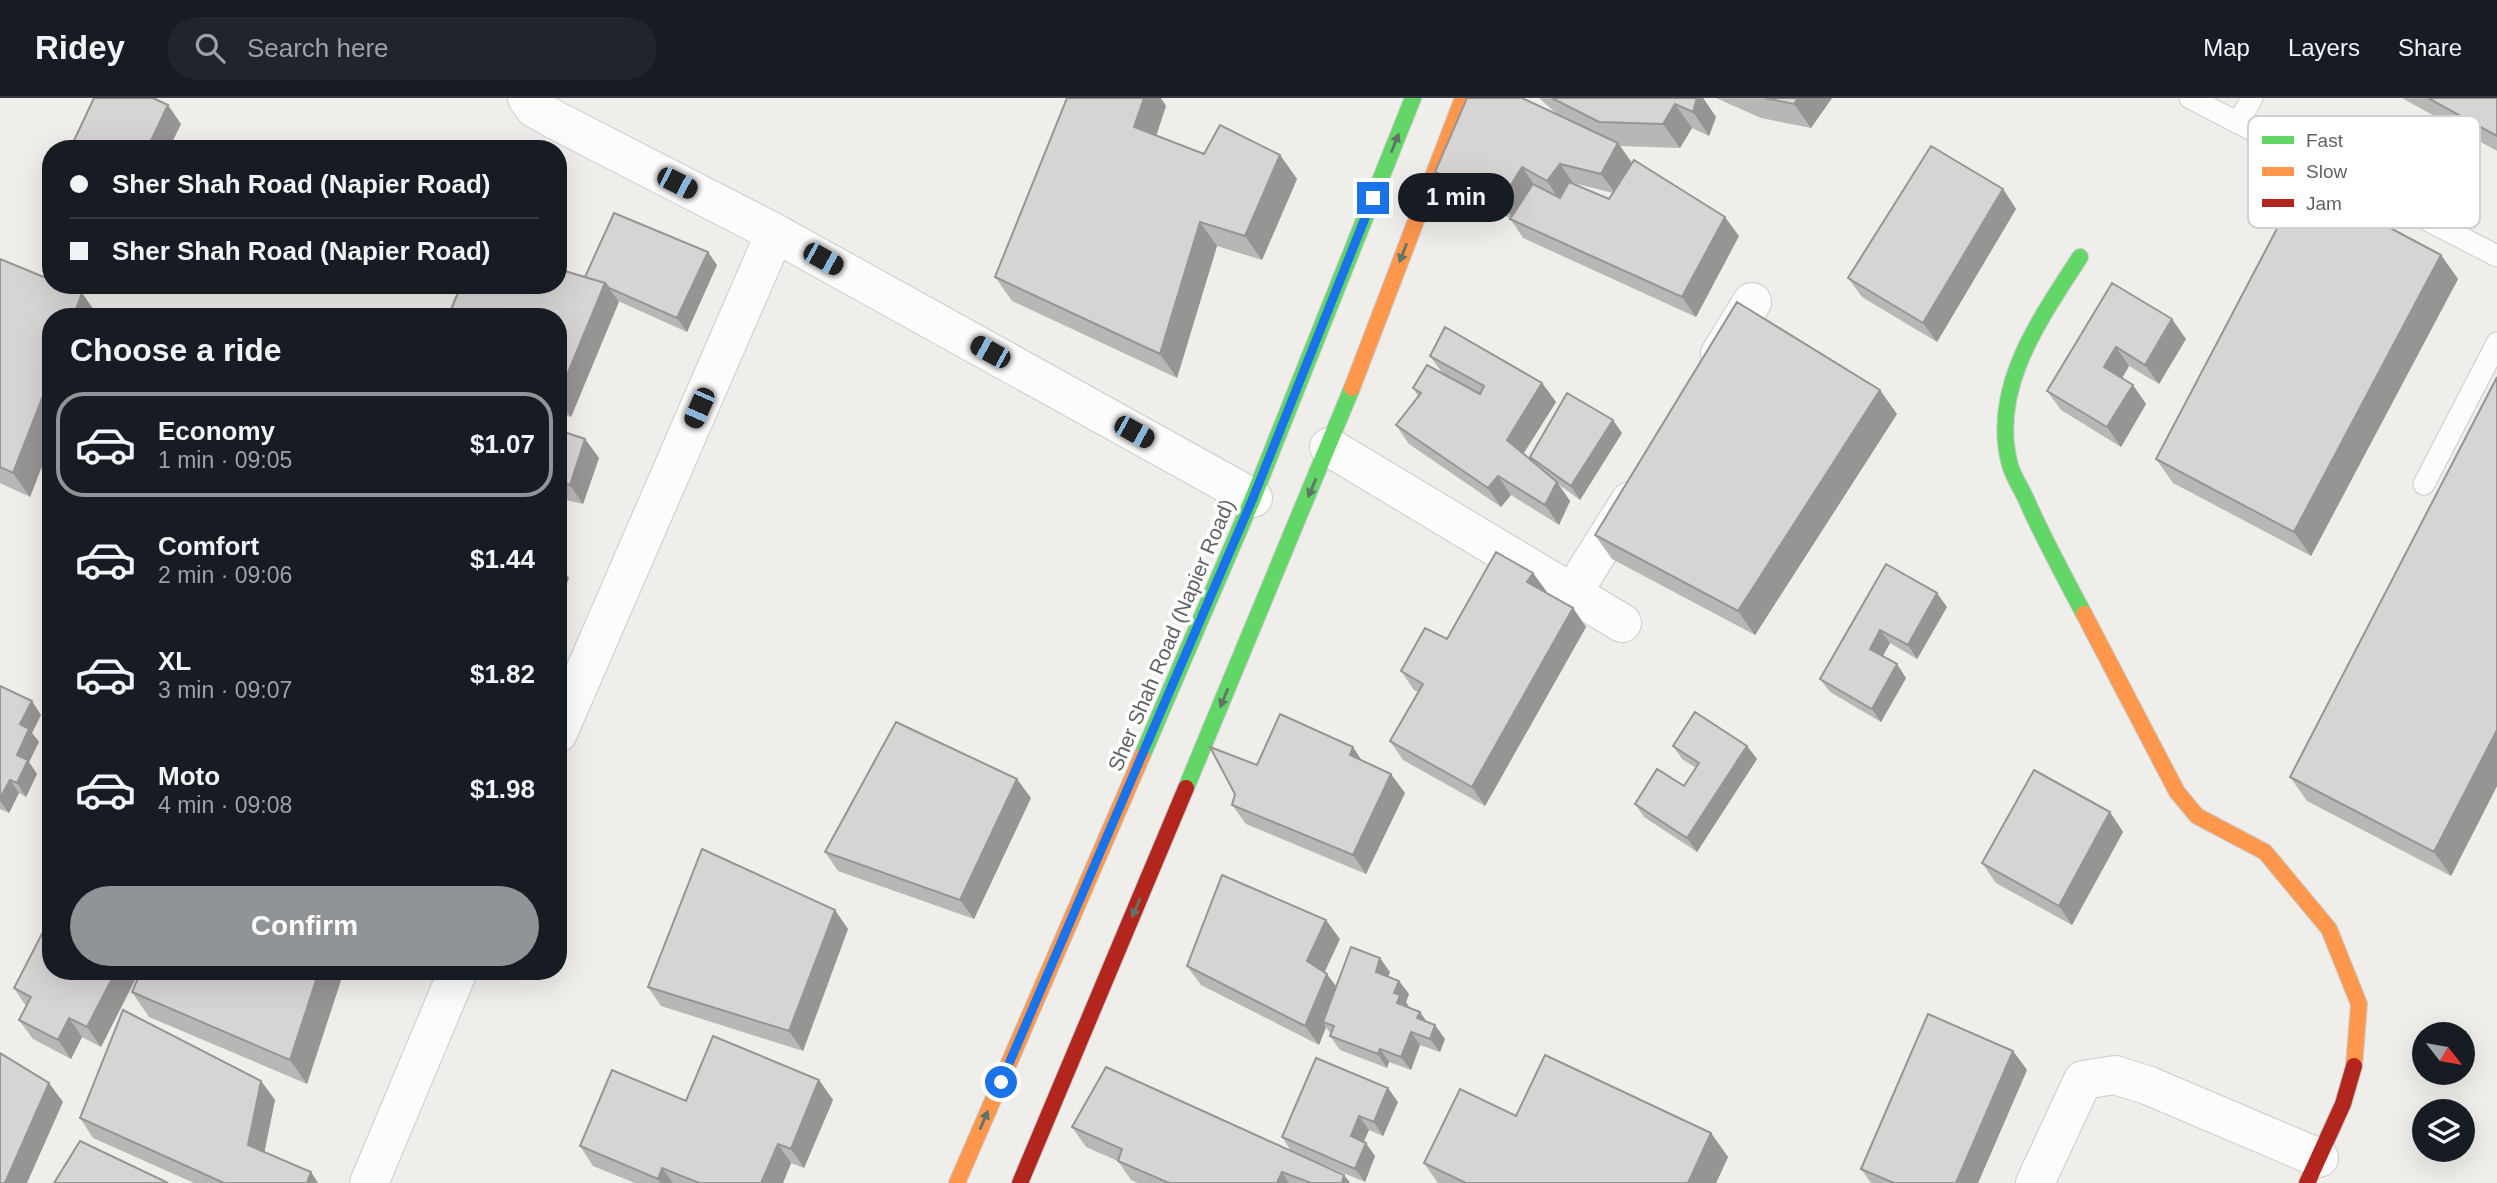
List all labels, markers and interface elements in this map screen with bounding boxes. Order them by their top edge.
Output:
search box [167,17,657,80]
text: Ridey [35,29,125,66]
icon: search [191,29,229,67]
text: Search here [247,33,389,63]
text: Map [2203,34,2250,61]
text: Layers [2288,34,2360,61]
text: Share [2398,34,2462,61]
legend [2248,116,2480,228]
text: Fast [2306,130,2344,151]
one-way arrow [1389,132,1400,153]
text: Slow [2306,161,2347,182]
car [654,164,701,202]
text: Sher Shah Road (Napier Road) [112,169,491,199]
callout: 1 min [1398,174,1513,222]
route end [1357,182,1389,214]
text: 1 min [1426,184,1486,210]
text: Jam [2306,193,2342,214]
text: Sher Shah Road (Napier Road) [112,236,491,266]
car [800,240,847,278]
one-way arrow [1398,243,1409,264]
text: Choose a ride [70,332,282,368]
car [967,333,1014,371]
car [681,385,718,431]
icon: car [74,413,137,476]
car [1111,413,1158,451]
text: Economy [158,416,275,446]
text: $1.07 [470,429,535,459]
text: 1 min · 09:05 [158,447,292,473]
one-way arrow [1306,478,1318,498]
street label: Sher Shah Road (Napier Road) [1103,496,1239,774]
icon: car [74,528,137,591]
text: Comfort [158,531,259,561]
text: $1.44 [470,544,535,574]
text: 2 min · 09:06 [158,562,292,588]
icon: car [74,643,137,706]
text: XL [158,646,191,676]
text: $1.82 [470,659,535,689]
text: 3 min · 09:07 [158,677,292,703]
one-way arrow [1218,688,1230,708]
icon: car [74,758,137,821]
text: Moto [158,761,220,791]
text: $1.98 [470,774,535,804]
text: 4 min · 09:08 [158,792,292,818]
button: Confirm [70,886,539,966]
one-way arrow [1130,897,1141,918]
north arrow [2412,1022,2474,1085]
map controls [2412,1022,2475,1162]
route start [985,1066,1017,1098]
button: layers [2412,1099,2475,1162]
one-way arrow [979,1110,990,1131]

